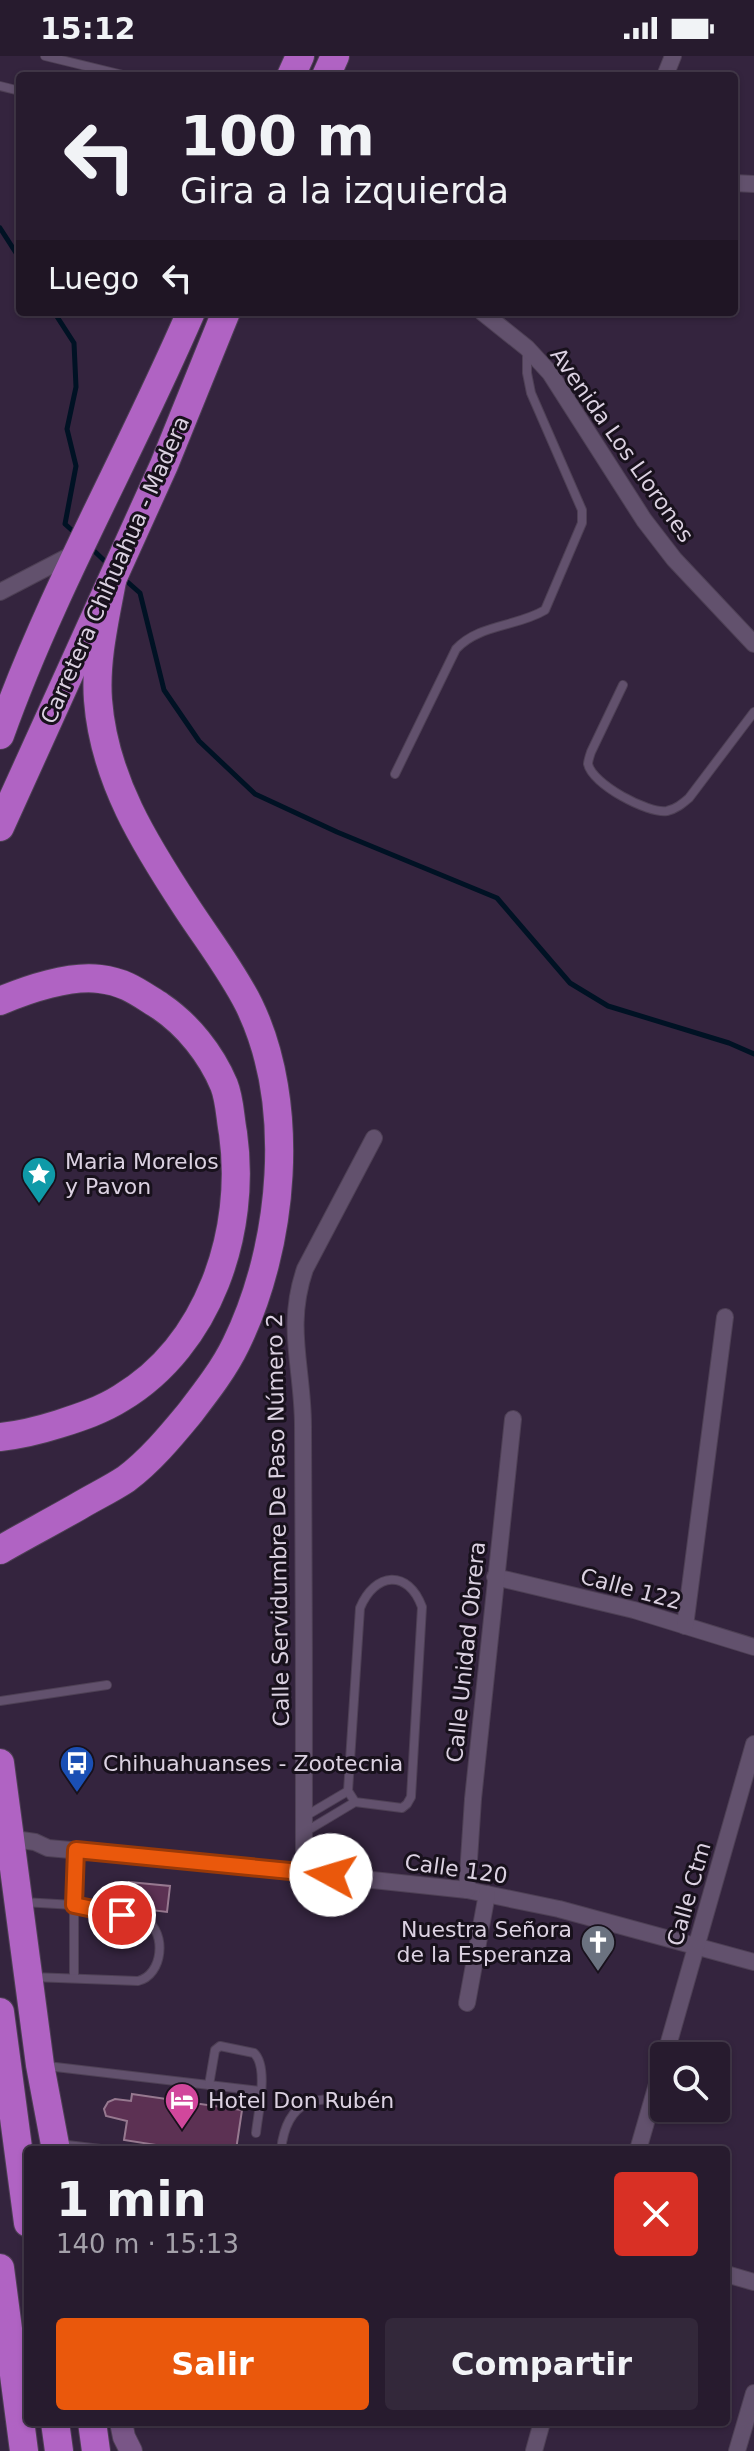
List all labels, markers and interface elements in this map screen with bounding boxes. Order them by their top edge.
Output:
text: 15:12 [40,11,136,46]
text: 100 m [180,103,375,168]
icon: left [48,104,152,208]
text: Gira a la izquierda [180,170,509,211]
icon: left [155,256,199,300]
text: Luego [48,261,139,296]
street label: Avenida Los Llorones [545,343,699,547]
street label: Carretera Chihuahua - Madera [36,412,194,728]
place label: Maria Morelos y Pavon [65,1149,219,1199]
place icon: Maria Morelos y Pavon [20,1155,58,1205]
street label: Calle Servidumbre De Paso Número 2 [262,1313,294,1727]
street label: Calle Unidad Obrera [442,1540,490,1764]
street label: Calle 122 [578,1564,684,1614]
bus stop icon: Chihuahuanses - Zootecnia [58,1744,96,1794]
place label: Chihuahuanses - Zootecnia [103,1751,403,1776]
position arrow [289,1833,373,1917]
street label: Calle Ctm [662,1839,716,1949]
street label: Calle 120 [403,1849,509,1889]
pin [88,1881,156,1949]
icon: arrive [100,1893,144,1937]
place label: Nuestra Señora de la Esperanza [397,1917,572,1967]
church icon: Nuestra Señora de la Esperanza [579,1923,617,1973]
map controls [650,2042,730,2122]
button: search [650,2042,730,2122]
hotel icon: Hotel Don Rubén [163,2081,201,2131]
place label: Hotel Don Rubén [208,2088,394,2113]
text: 1 min [56,2171,207,2227]
button: close [614,2172,698,2256]
text: 140 m · 15:13 [56,2229,239,2259]
button: Salir [56,2318,369,2410]
button: Compartir [385,2318,698,2410]

